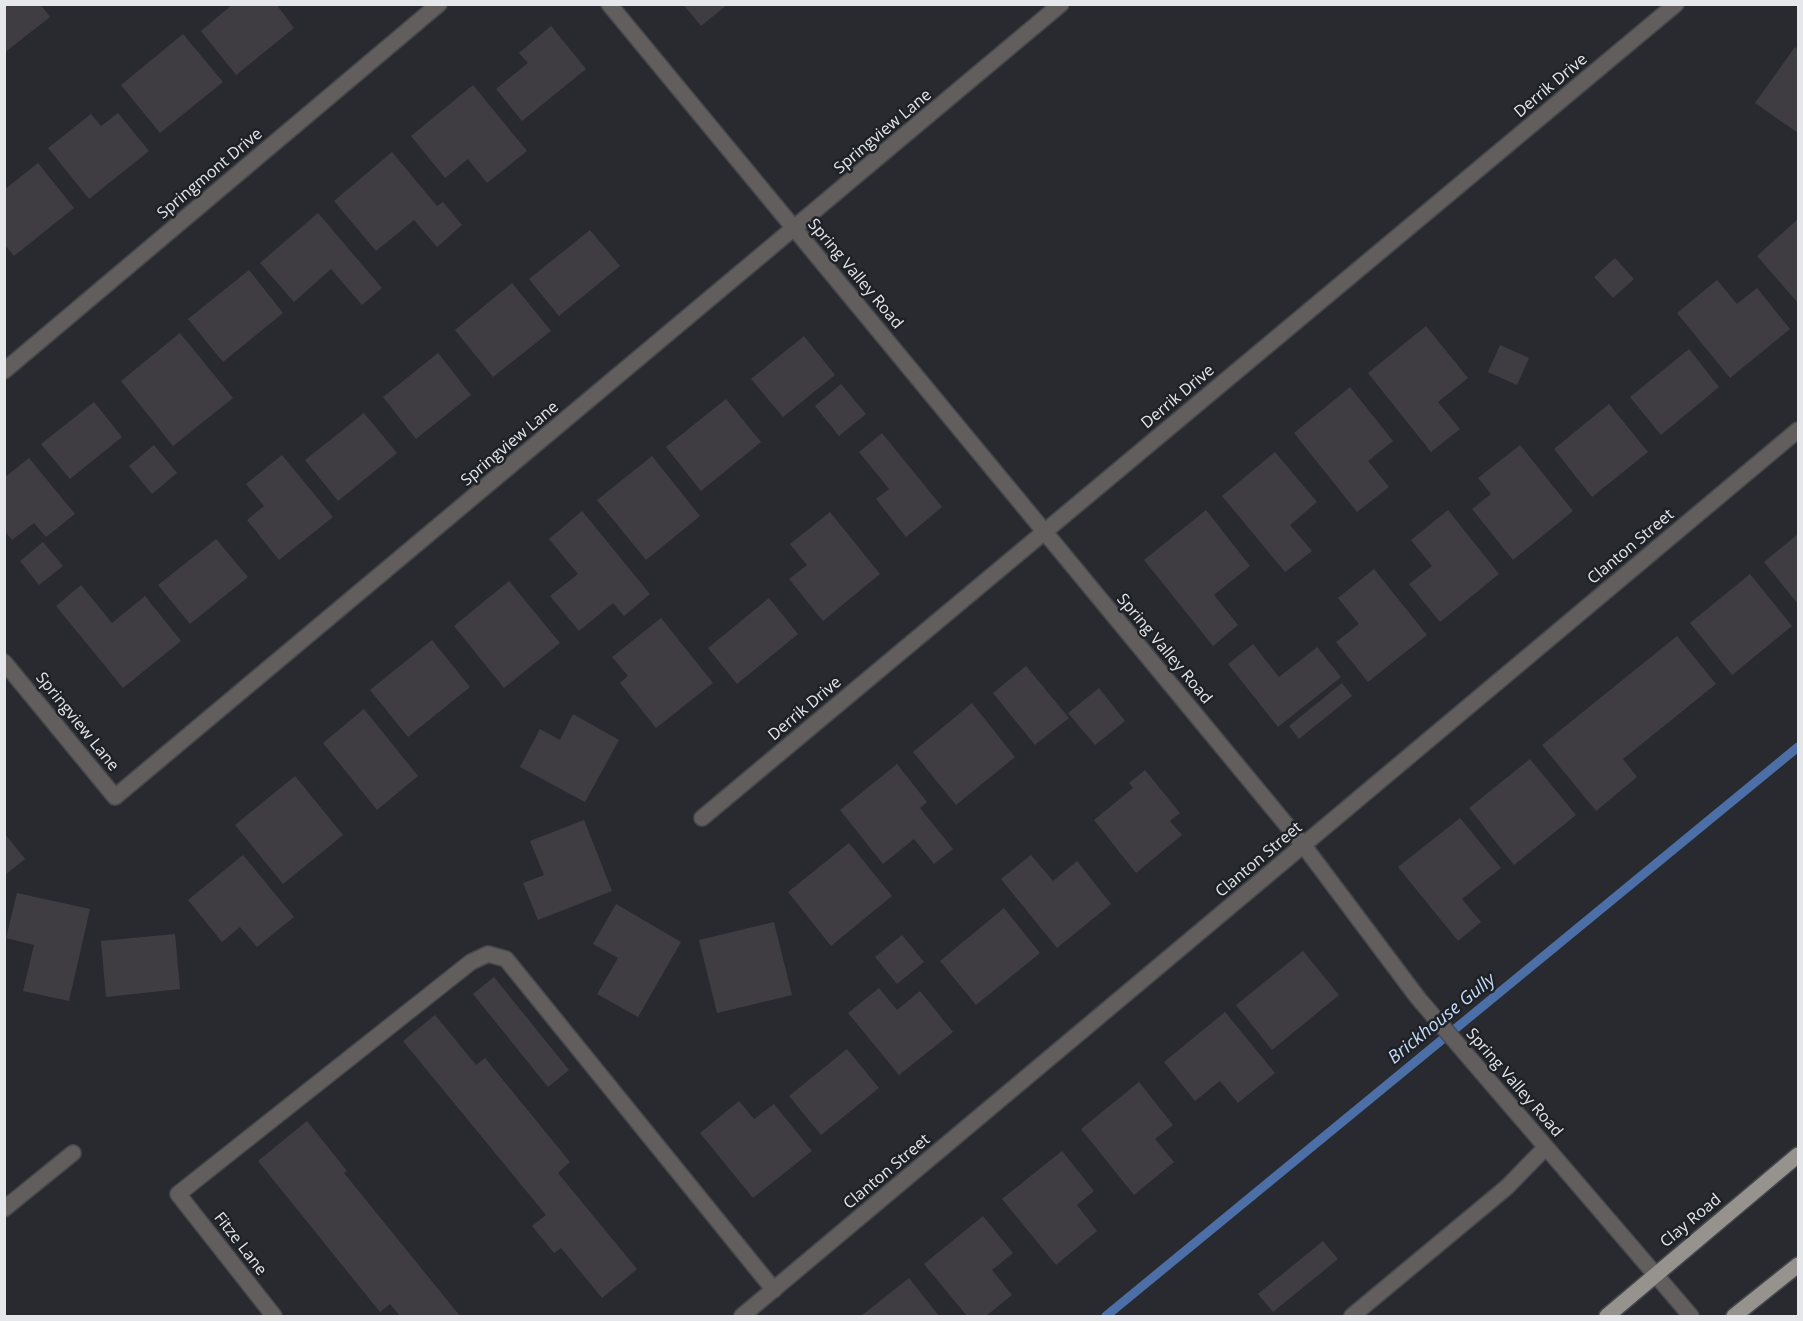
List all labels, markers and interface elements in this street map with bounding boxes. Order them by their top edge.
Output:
street label: Derrik Drive [1511,50,1591,122]
street label: Springview Lane [830,86,936,178]
street label: Springmont Drive [154,125,266,223]
street label: Spring Valley Road [803,215,907,333]
street label: Derrik Drive [1138,361,1218,433]
street label: Springview Lane [457,398,563,490]
street label: Clanton Street [1584,505,1678,589]
street label: Spring Valley Road [1112,590,1216,708]
street label: Springview Lane [31,669,123,775]
street label: Derrik Drive [765,673,845,745]
street label: Clanton Street [1212,818,1306,902]
water label: Brickhouse Gully [1384,969,1500,1069]
street label: Spring Valley Road [1462,1025,1566,1141]
street label: Clanton Street [840,1130,934,1214]
street label: Clay Road [1657,1190,1725,1252]
street label: Fitze Lane [209,1209,271,1279]

